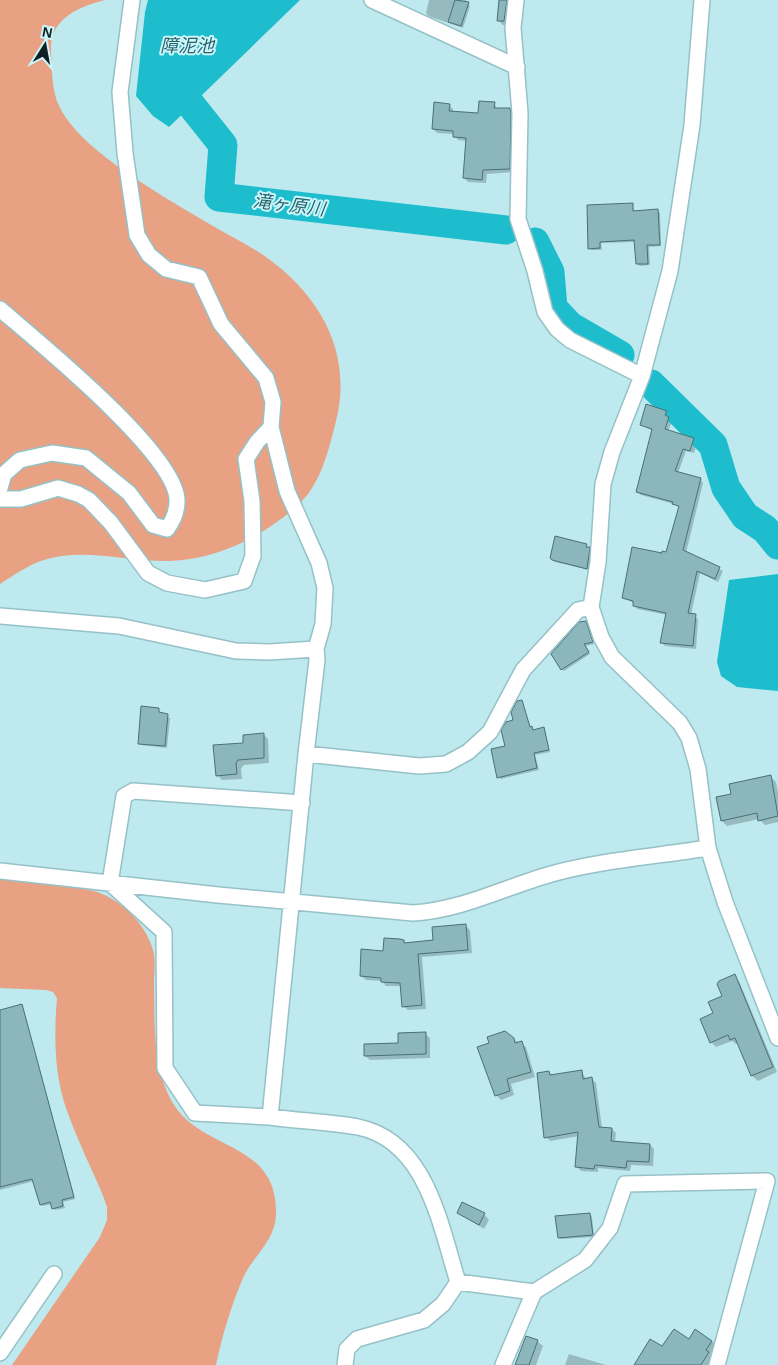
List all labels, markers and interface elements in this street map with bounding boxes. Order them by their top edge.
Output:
north arrow [20,20,70,70]
text: N [41,23,54,41]
water label: 障泥池 [160,36,216,56]
water label: 滝ヶ原川 [252,191,328,220]

